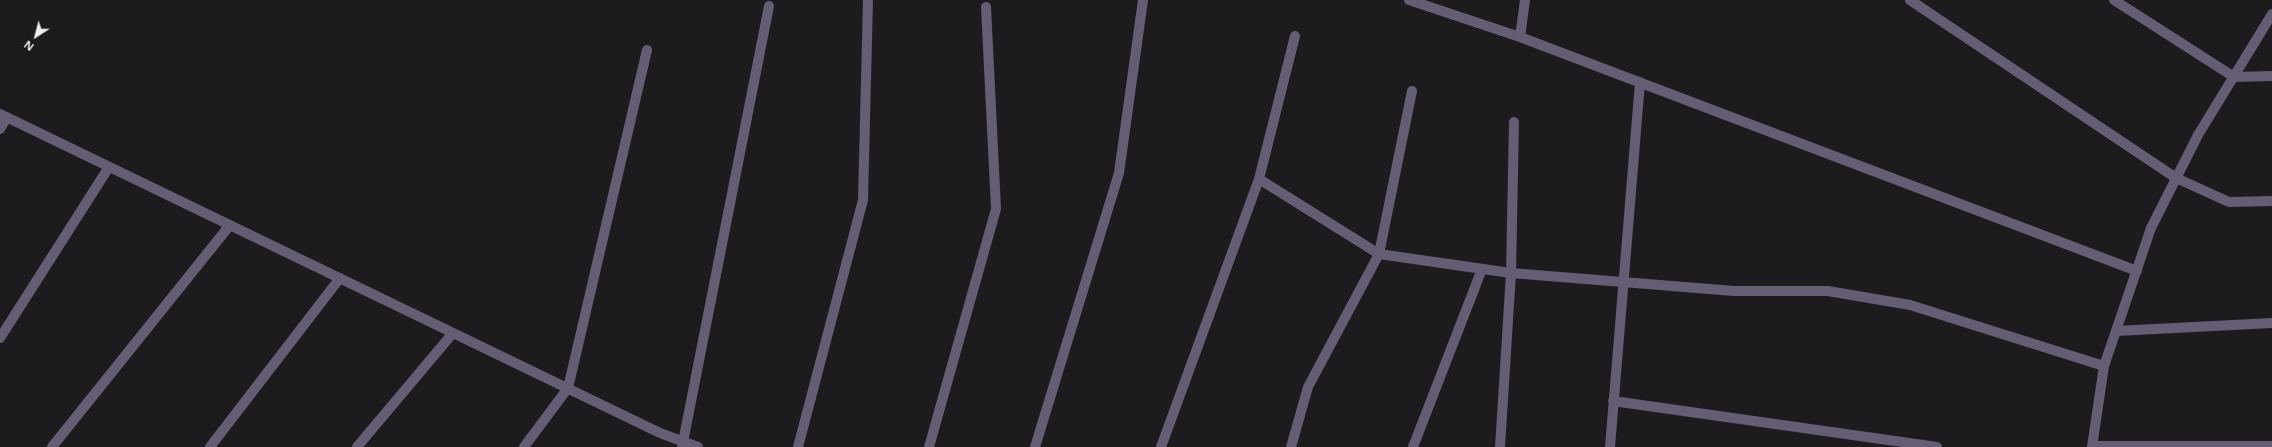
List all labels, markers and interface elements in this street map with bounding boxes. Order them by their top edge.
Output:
north arrow [16,16,56,56]
text: N [21,37,37,55]

